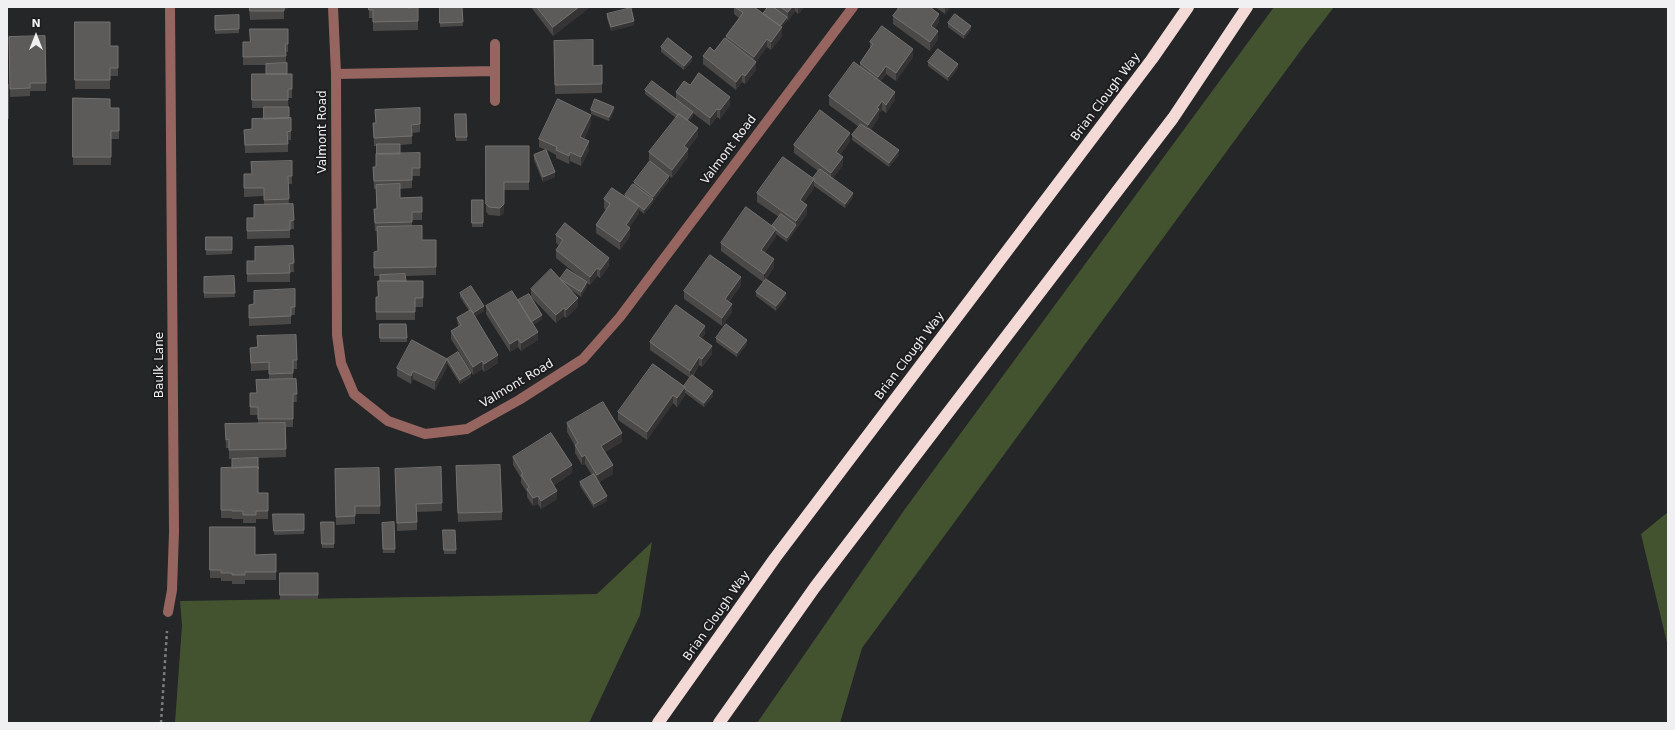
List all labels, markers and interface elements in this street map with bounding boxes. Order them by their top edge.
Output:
north arrow [16,16,56,56]
text: N [31,17,41,30]
street label: Brian Clough Way [1068,50,1144,144]
street label: Valmont Road [316,90,330,174]
street label: Valmont Road [698,112,760,188]
street label: Brian Clough Way [872,309,948,403]
street label: Baulk Lane [153,332,167,398]
street label: Valmont Road [478,356,556,412]
street label: Brian Clough Way [681,568,753,664]

